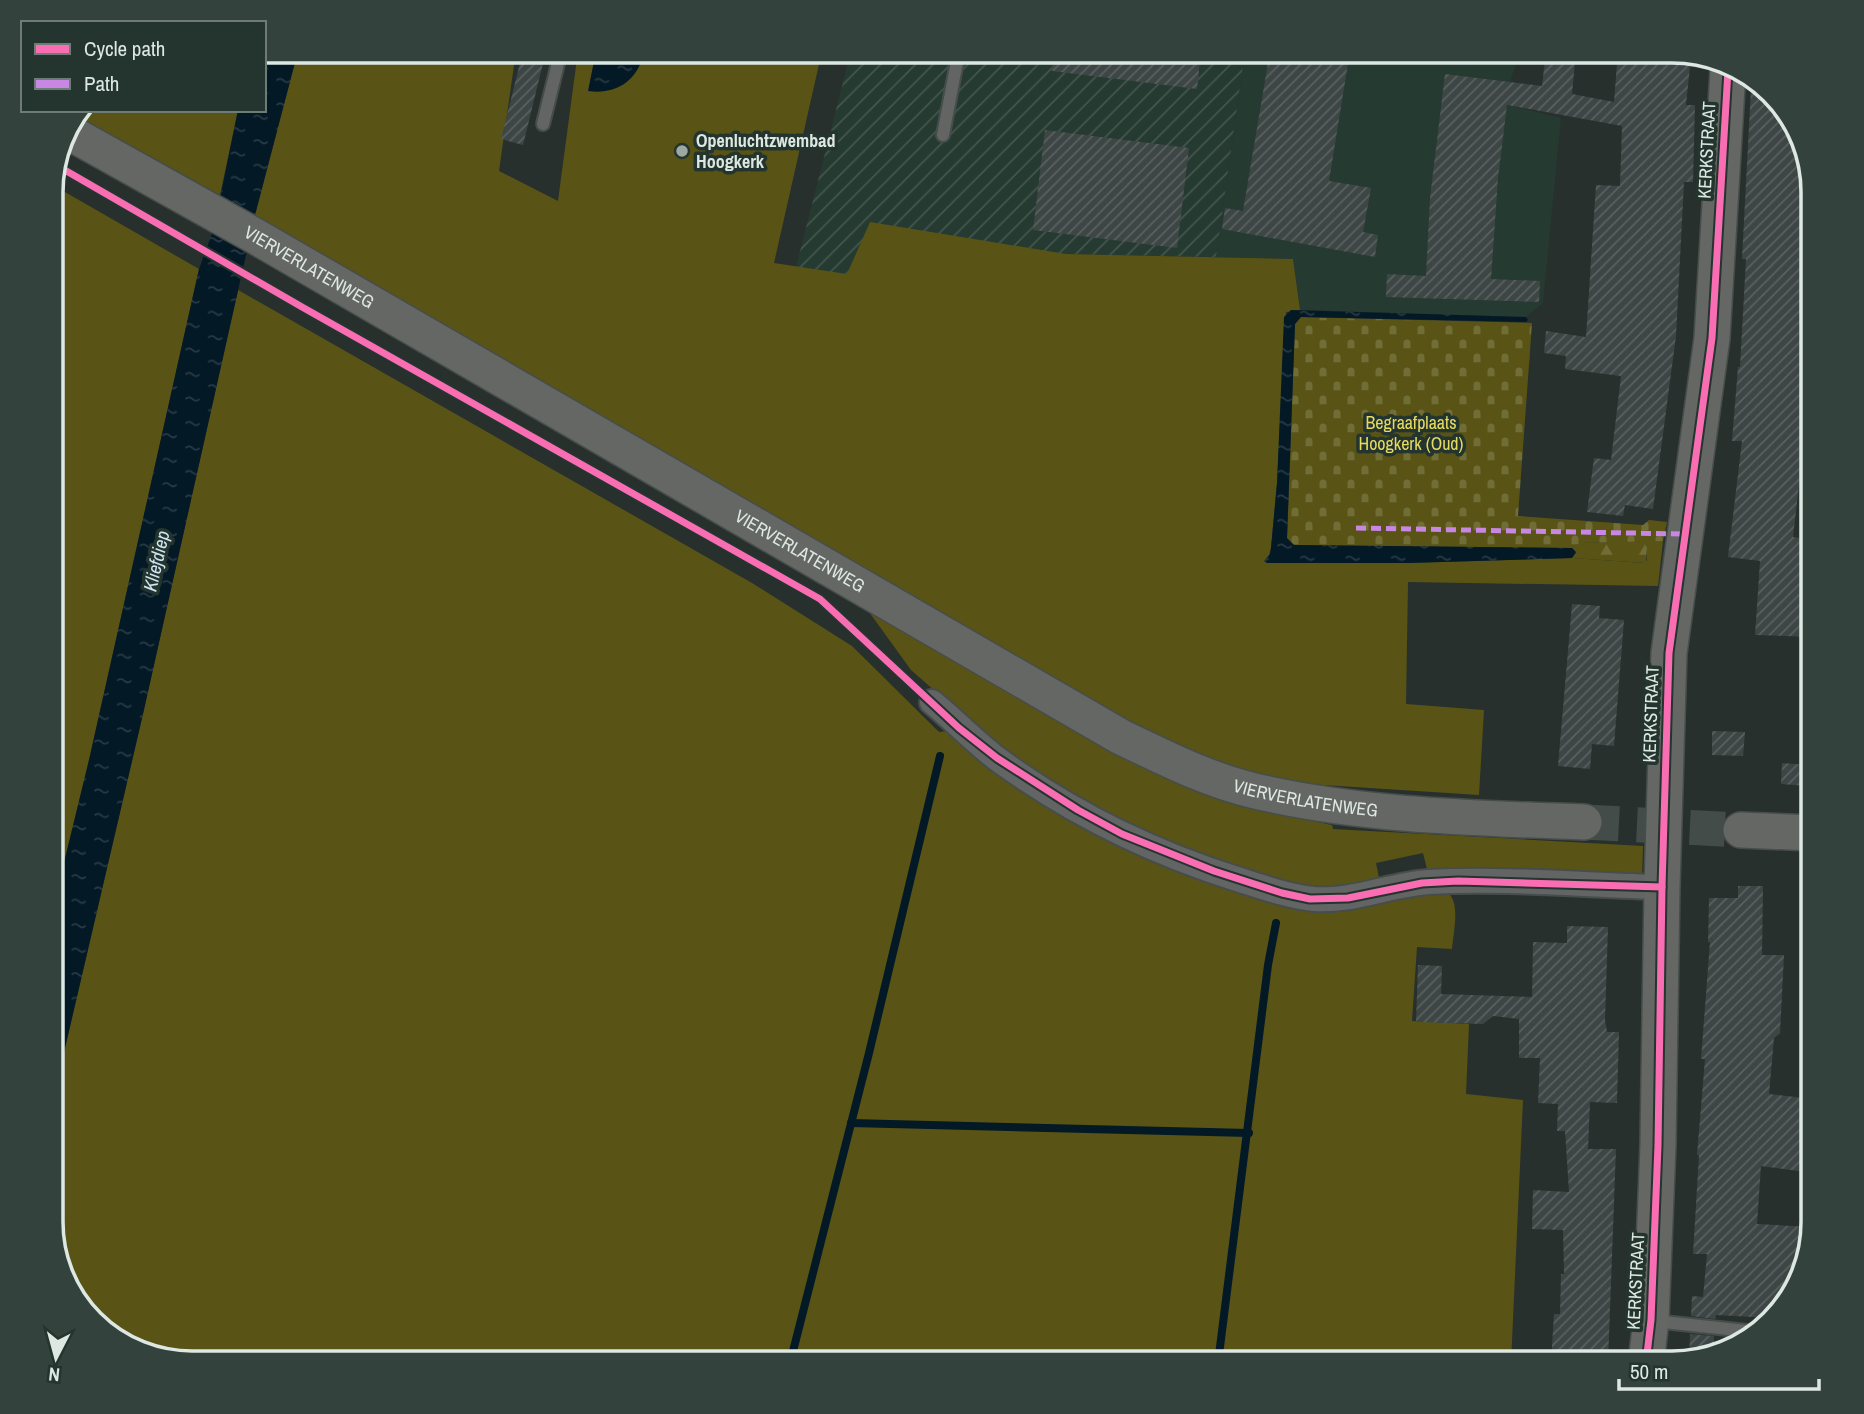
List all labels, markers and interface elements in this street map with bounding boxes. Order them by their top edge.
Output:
legend [21,21,266,112]
text: Cycle path [84,34,165,63]
text: Path [84,69,119,98]
street label: KERKSTRAAT [1691,101,1722,199]
place label: Openluchtzwembad Hoogkerk [696,128,835,174]
marker: Openluchtzwembad Hoogkerk [674,143,690,159]
street label: VIERVERLATENWEG [240,219,379,314]
park label: Begraafplaats Hoogkerk (Oud) [1359,410,1464,456]
street label: VIERVERLATENWEG [730,503,870,598]
water label: Kliefdiep [136,528,176,594]
street label: KERKSTRAAT [1636,665,1665,763]
street label: VIERVERLATENWEG [1230,773,1379,823]
street label: KERKSTRAAT [1620,1232,1651,1330]
north arrow [21,1323,91,1393]
scale bar [1619,1348,1818,1392]
text: 50 m [1630,1357,1668,1386]
text: N [47,1361,61,1388]

